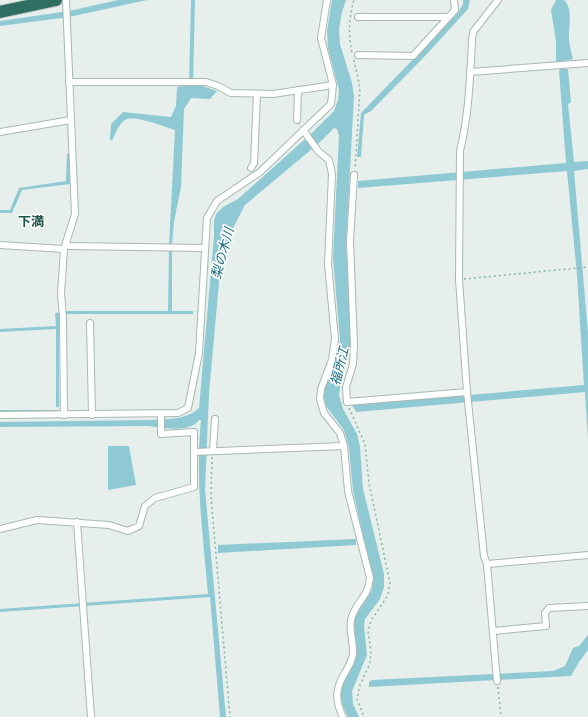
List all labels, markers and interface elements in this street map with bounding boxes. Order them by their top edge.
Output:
district label: 下満 [18,214,44,229]
water label: 梨の木川 [209,224,237,280]
water label: 福所江 [327,343,352,387]

